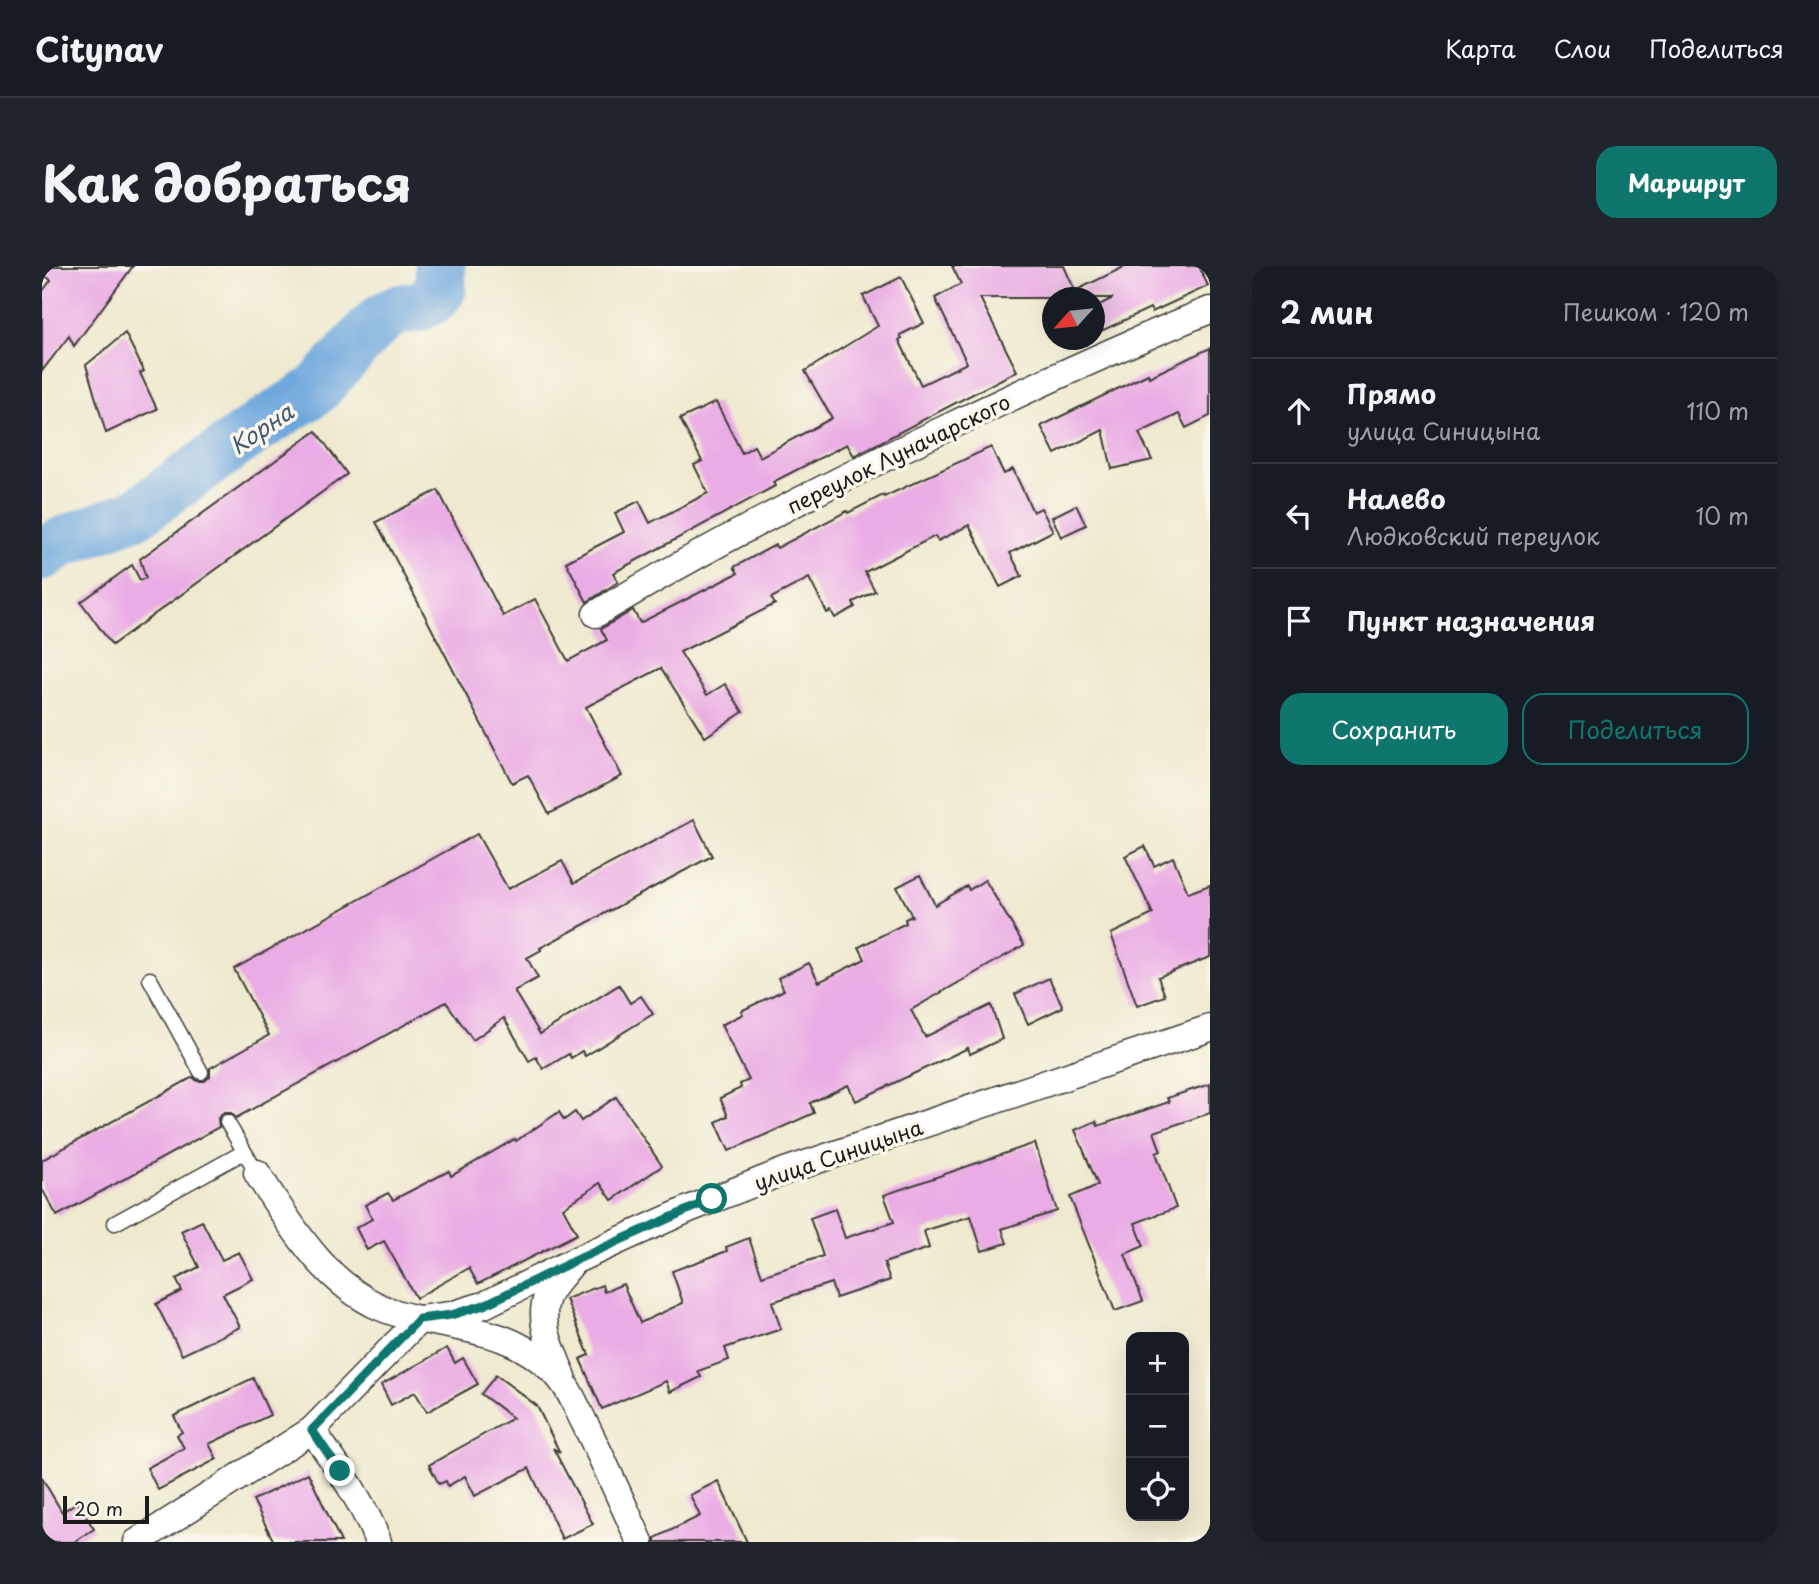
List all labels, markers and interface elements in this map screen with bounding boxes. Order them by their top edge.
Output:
text: Citynav [35,23,163,73]
text: Карта [1445,30,1516,66]
text: Слои [1554,30,1611,66]
text: Поделиться [1649,30,1784,66]
text: Как добраться [42,145,412,219]
button: Маршрут [1596,146,1777,218]
north arrow [1042,287,1105,350]
text: 2 мин [1280,289,1374,334]
text: Пешком · 120 m [1563,294,1749,329]
text: Прямо [1347,374,1436,413]
street label: переулок Луначарского [781,385,1015,521]
icon: ahead [1280,392,1318,430]
water label: Корна [222,393,301,462]
text: 110 m [1687,393,1749,428]
text: улица Синицына [1347,413,1540,448]
text: Налево [1347,479,1445,518]
icon: left [1280,497,1318,535]
text: 10 m [1695,498,1749,533]
text: Людковский переулок [1347,518,1600,553]
text: Пункт назначения [1347,601,1595,640]
icon: arrive [1280,602,1318,640]
button: Сохранить [1280,693,1508,765]
button: Поделиться [1522,693,1749,765]
street label: улица Синицына [749,1110,927,1198]
route start [696,1183,727,1214]
map controls [1126,1332,1189,1521]
button: + [1126,1332,1189,1395]
button: − [1126,1395,1189,1458]
route end [324,1455,355,1486]
button: locate [1126,1458,1189,1521]
scale bar [63,1493,149,1525]
text: 20 m [74,1494,123,1522]

